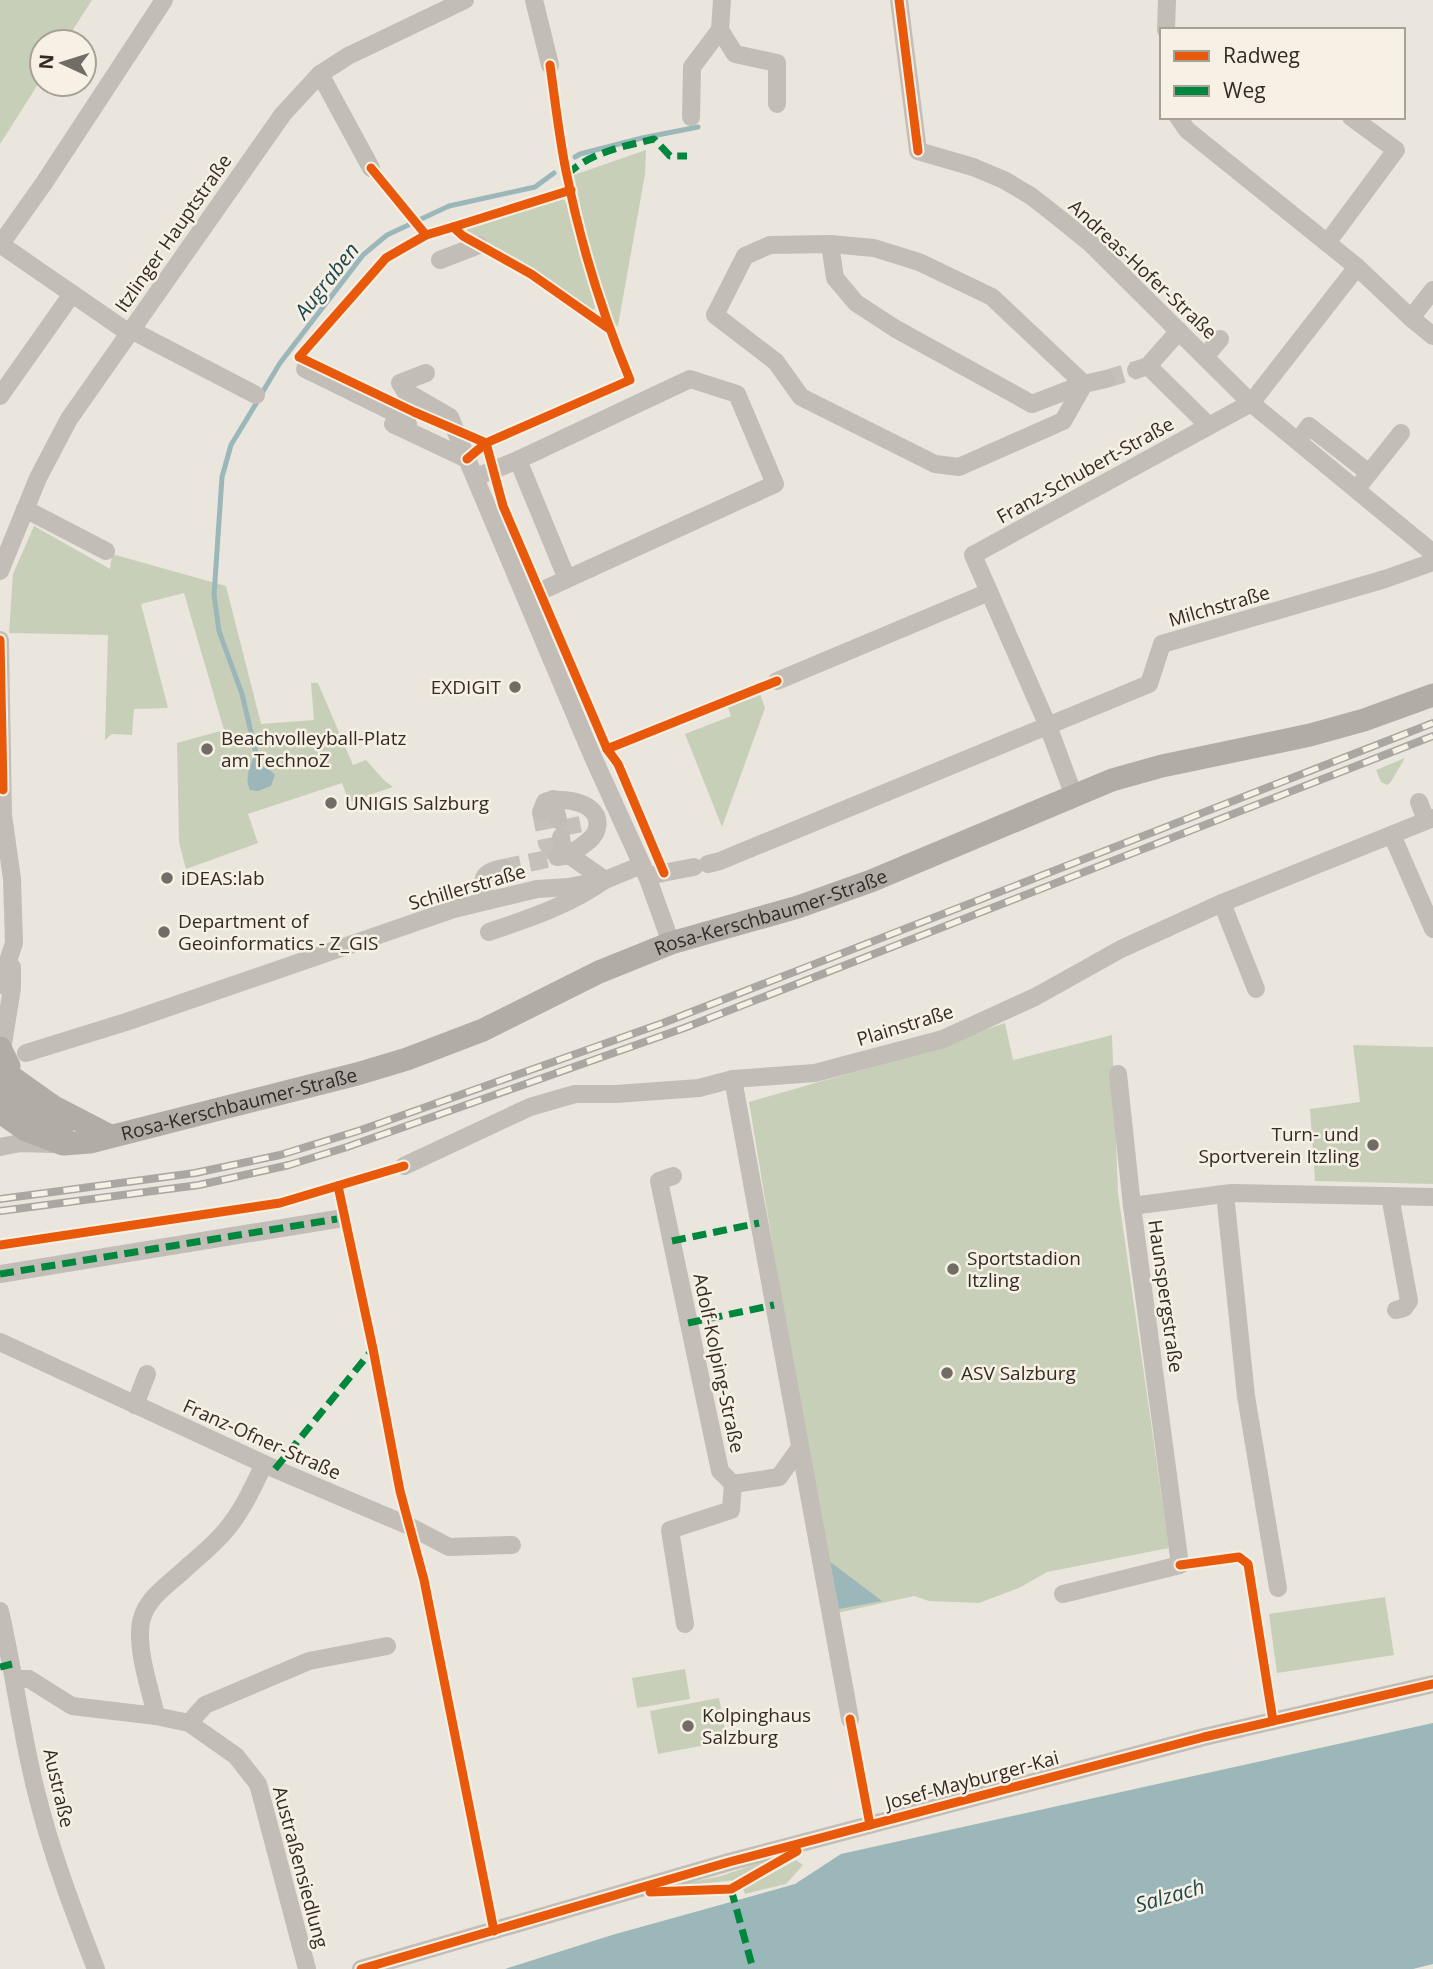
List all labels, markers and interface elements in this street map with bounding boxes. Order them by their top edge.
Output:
north arrow [28,28,98,98]
legend [1160,28,1405,119]
text: Radweg [1223,41,1300,69]
text: N [33,53,60,70]
text: Weg [1223,76,1266,104]
street label: Itzlinger Hauptstraße [109,149,237,317]
street label: Andreas-Hofer-Straße [1063,193,1223,345]
water label: Augraben [286,236,365,326]
street label: Franz-Schubert-Straße [992,410,1178,530]
street label: Milchstraße [1165,579,1273,633]
place label: EXDIGIT [431,674,502,700]
marker: EXDIGIT [507,679,523,695]
place label: Beachvolleyball-Platz am TechnoZ [221,725,406,773]
marker: Beachvolleyball-Platz am TechnoZ [199,741,215,757]
place label: UNIGIS Salzburg [345,790,489,816]
marker: UNIGIS Salzburg [323,795,339,811]
street label: Schillerstraße [405,858,529,916]
street label: Rosa-Kerschbaumer-Straße [650,863,891,961]
place label: iDEAS:lab [181,865,265,891]
marker: iDEAS:lab [159,870,175,886]
place label: Department of Geoinformatics - Z_GIS [178,908,379,956]
marker: Department of Geoinformatics - Z_GIS [156,924,172,940]
street label: Plainstraße [853,998,957,1052]
street label: Rosa-Kerschbaumer-Straße [118,1061,360,1147]
place label: Turn- und Sportverein Itzling [1198,1121,1359,1169]
marker: Turn- und Sportverein Itzling [1365,1137,1381,1153]
street label: Haunspergstraße [1142,1218,1190,1374]
place label: Sportstadion Itzling [967,1245,1081,1293]
marker: Sportstadion Itzling [945,1261,961,1277]
street label: Adolf-Kolping-Straße [687,1271,751,1455]
place label: ASV Salzburg [961,1360,1076,1386]
marker: ASV Salzburg [939,1365,955,1381]
street label: Franz-Ofner-Straße [179,1393,345,1485]
place label: Kolpinghaus Salzburg [702,1702,811,1750]
marker: Kolpinghaus Salzburg [680,1718,696,1734]
street label: Josef-Mayburger-Kai [880,1744,1062,1816]
street label: Austraße [37,1746,81,1830]
street label: Austraßensiedlung [267,1783,335,1951]
water label: Salzach [1132,1872,1208,1918]

